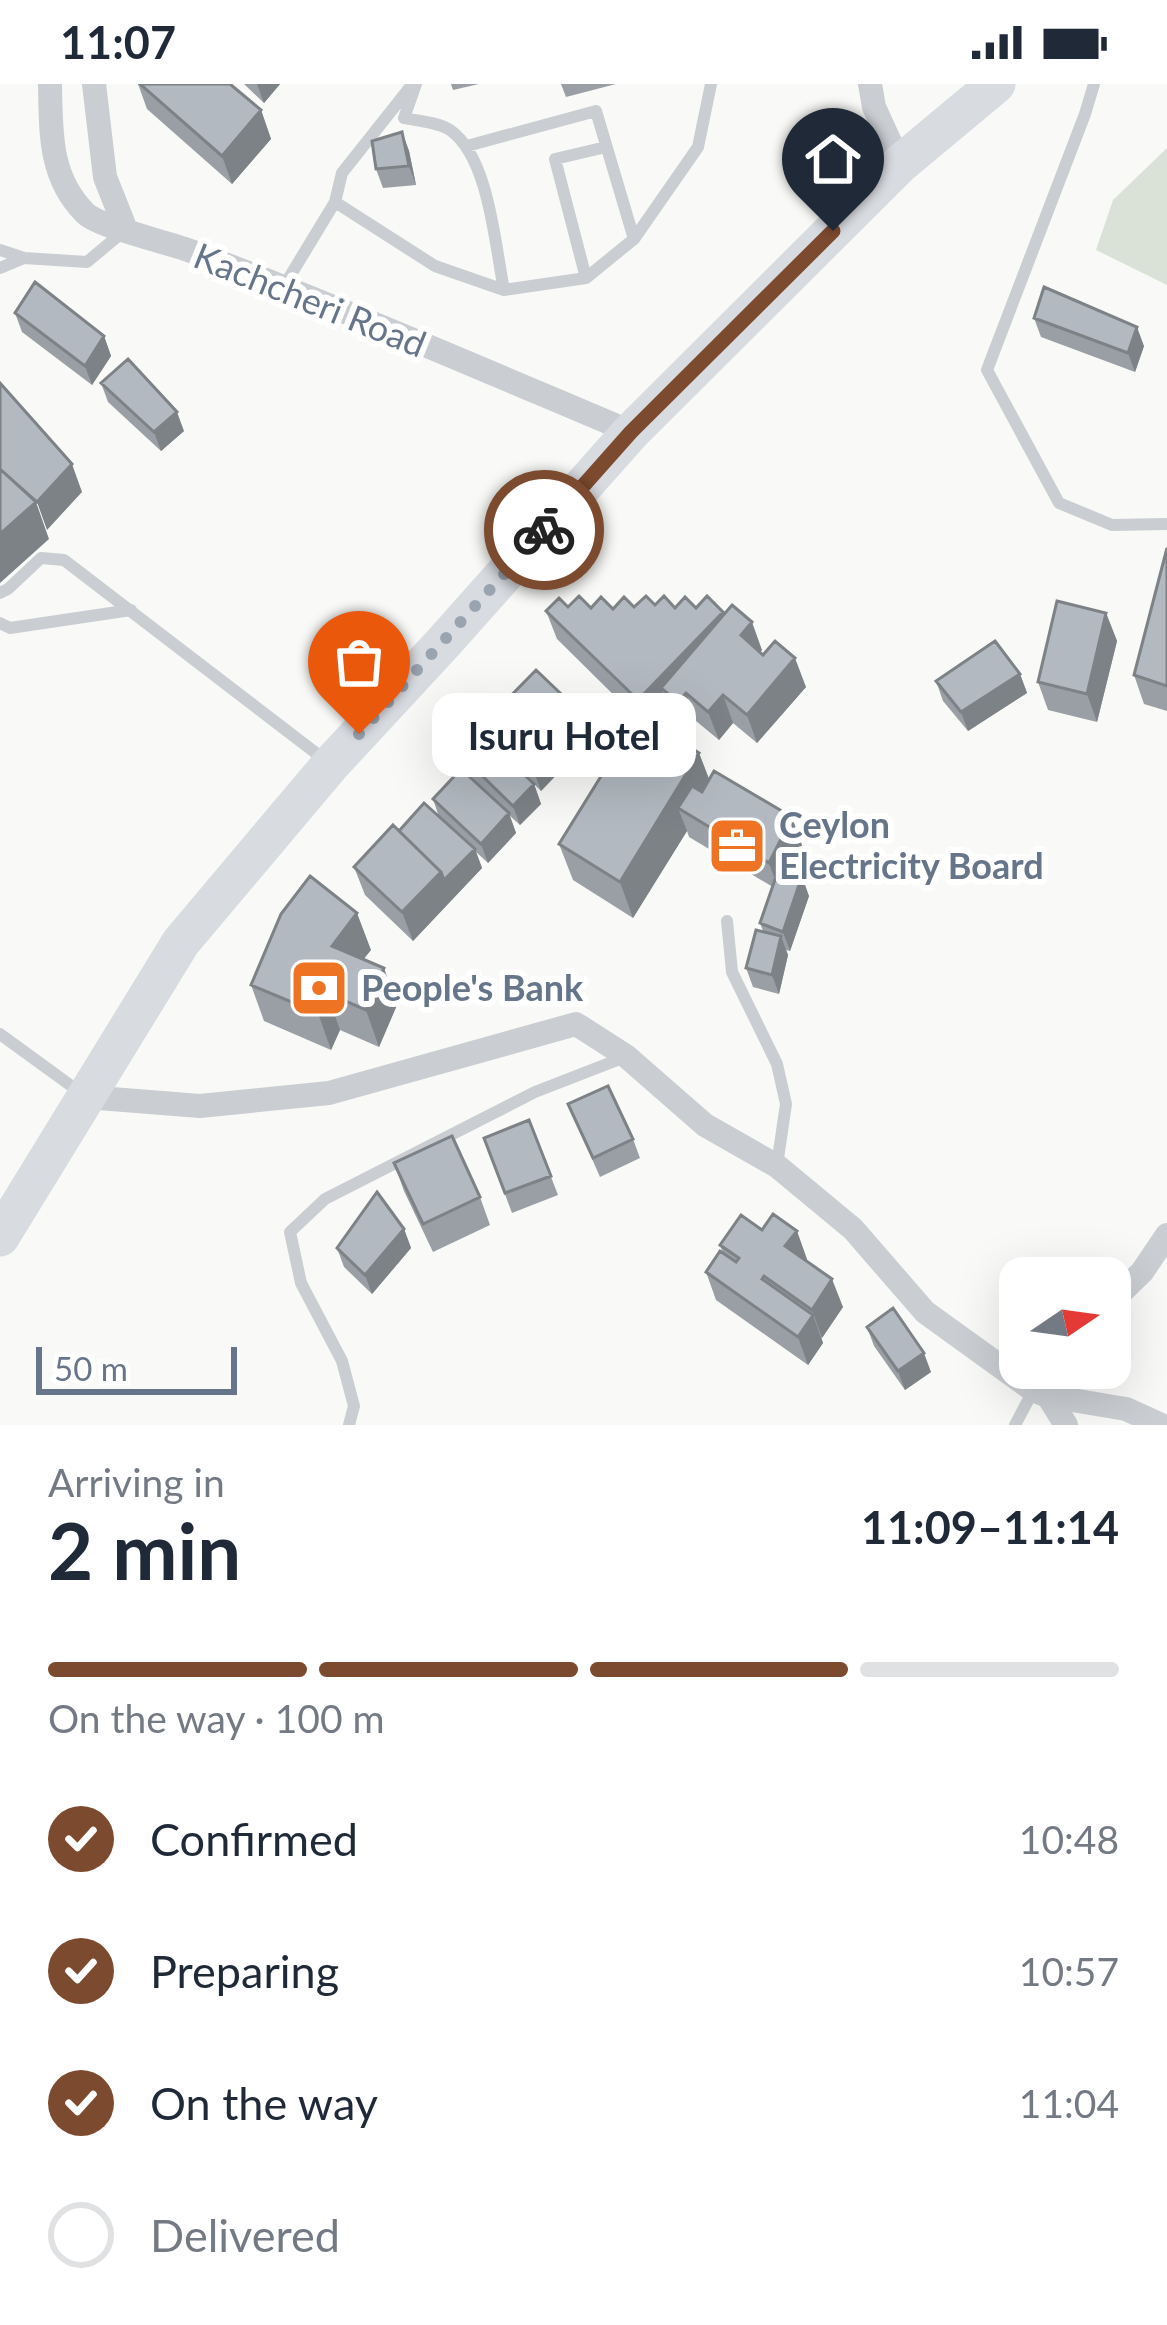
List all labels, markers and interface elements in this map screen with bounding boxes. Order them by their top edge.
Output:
text: 11:07 [60,15,176,69]
pin [782,108,884,231]
icon: home [800,126,866,192]
street label: Kachcheri Road [188,233,433,366]
courier [484,470,604,590]
icon: bike [511,497,577,563]
pin [308,611,410,734]
icon: bag [326,629,392,695]
callout: Isuru Hotel [431,692,695,776]
text: Isuru Hotel [468,712,660,758]
place label: Ceylon Electricity Board [779,802,1044,887]
office icon: Ceylon Electricity Board [706,815,768,877]
bank icon: People's Bank [288,957,350,1019]
place label: People's Bank [361,965,584,1009]
north arrow [999,1257,1131,1389]
map controls [999,1257,1131,1389]
scale bar [36,1341,237,1394]
text: 50 m [54,1348,128,1388]
text: Arriving in [48,1459,225,1505]
text: 11:09–11:14 [861,1500,1119,1554]
text: 2 min [48,1503,241,1597]
text: On the way · 100 m [48,1695,385,1741]
icon: check [48,1806,114,1872]
text: Confirmed [150,1812,358,1866]
text: 10:48 [1019,1816,1119,1862]
icon: check [48,1938,114,2004]
text: Preparing [150,1944,339,1998]
text: 10:57 [1019,1948,1119,1994]
icon: check [48,2070,114,2136]
text: On the way [150,2076,378,2130]
text: 11:04 [1019,2080,1119,2126]
text: Delivered [150,2208,340,2262]

